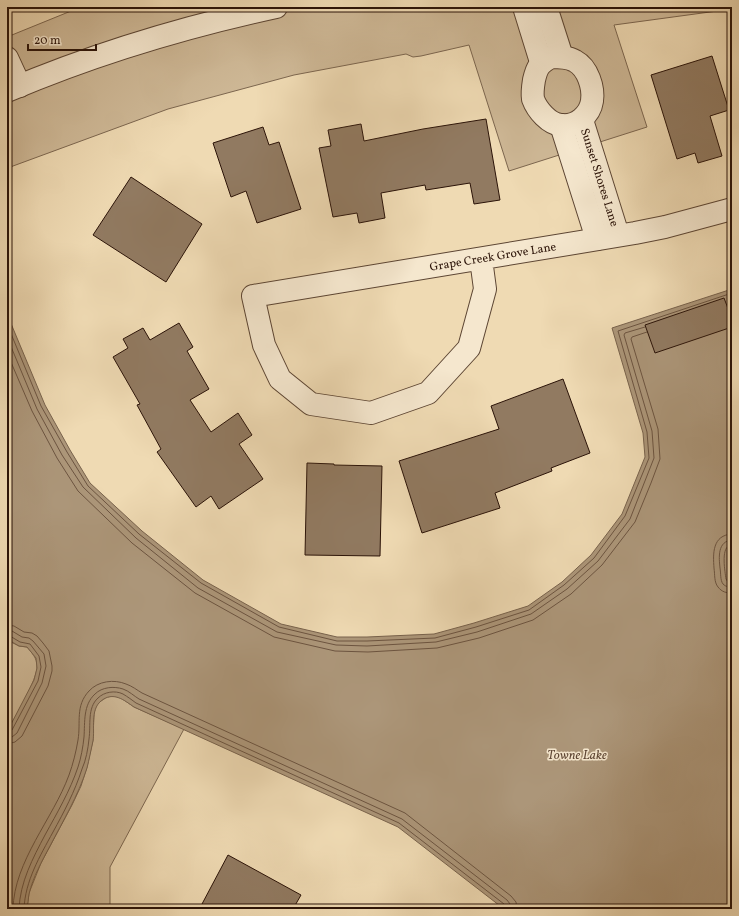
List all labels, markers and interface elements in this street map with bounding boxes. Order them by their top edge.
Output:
scale bar [28,26,96,52]
text: 20 m [34,33,61,49]
street label: Sunset Shores Lane [576,126,622,229]
street label: Grape Creek Grove Lane [428,239,558,276]
water label: Towne Lake [547,747,607,765]

